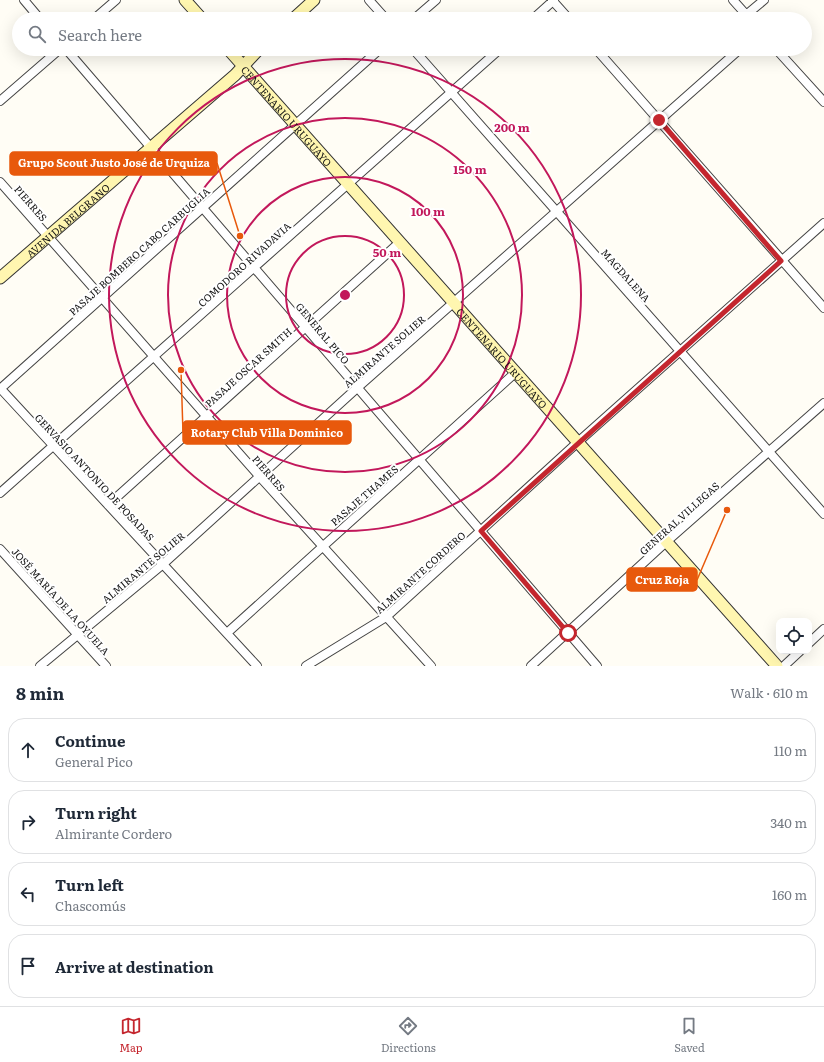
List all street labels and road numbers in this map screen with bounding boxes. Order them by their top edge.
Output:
street label: CENTENARIO URUGUAYO [238,62,336,169]
street label: AVENIDA BELGRANO [22,179,113,260]
street label: PIERRES [11,182,51,224]
street label: PASAJE BOMBERO CABO CARBUGLIA [65,183,213,318]
street label: COMODORO RIVADAVIA [194,218,294,310]
street label: MAGDALENA [598,245,654,305]
street label: GENERAL PICO [293,299,353,367]
street label: CENTENARIO URUGUAYO [454,304,552,411]
street label: ALMIRANTE SOLIER [340,311,428,391]
street label: PASAJE OSCAR SMITH [201,324,295,410]
street label: GERVASIO ANTONIO DE POSADAS [32,410,158,544]
street label: PIERRES [249,452,289,494]
street label: PASAJE THAMES [327,461,401,529]
street label: GENERAL VILLEGAS [636,478,722,558]
street label: ALMIRANTE CORDERO [372,527,469,617]
street label: ALMIRANTE SOLIER [98,528,188,606]
street label: JOSÉ MARÍA DE LA OYUELA [9,544,114,658]

